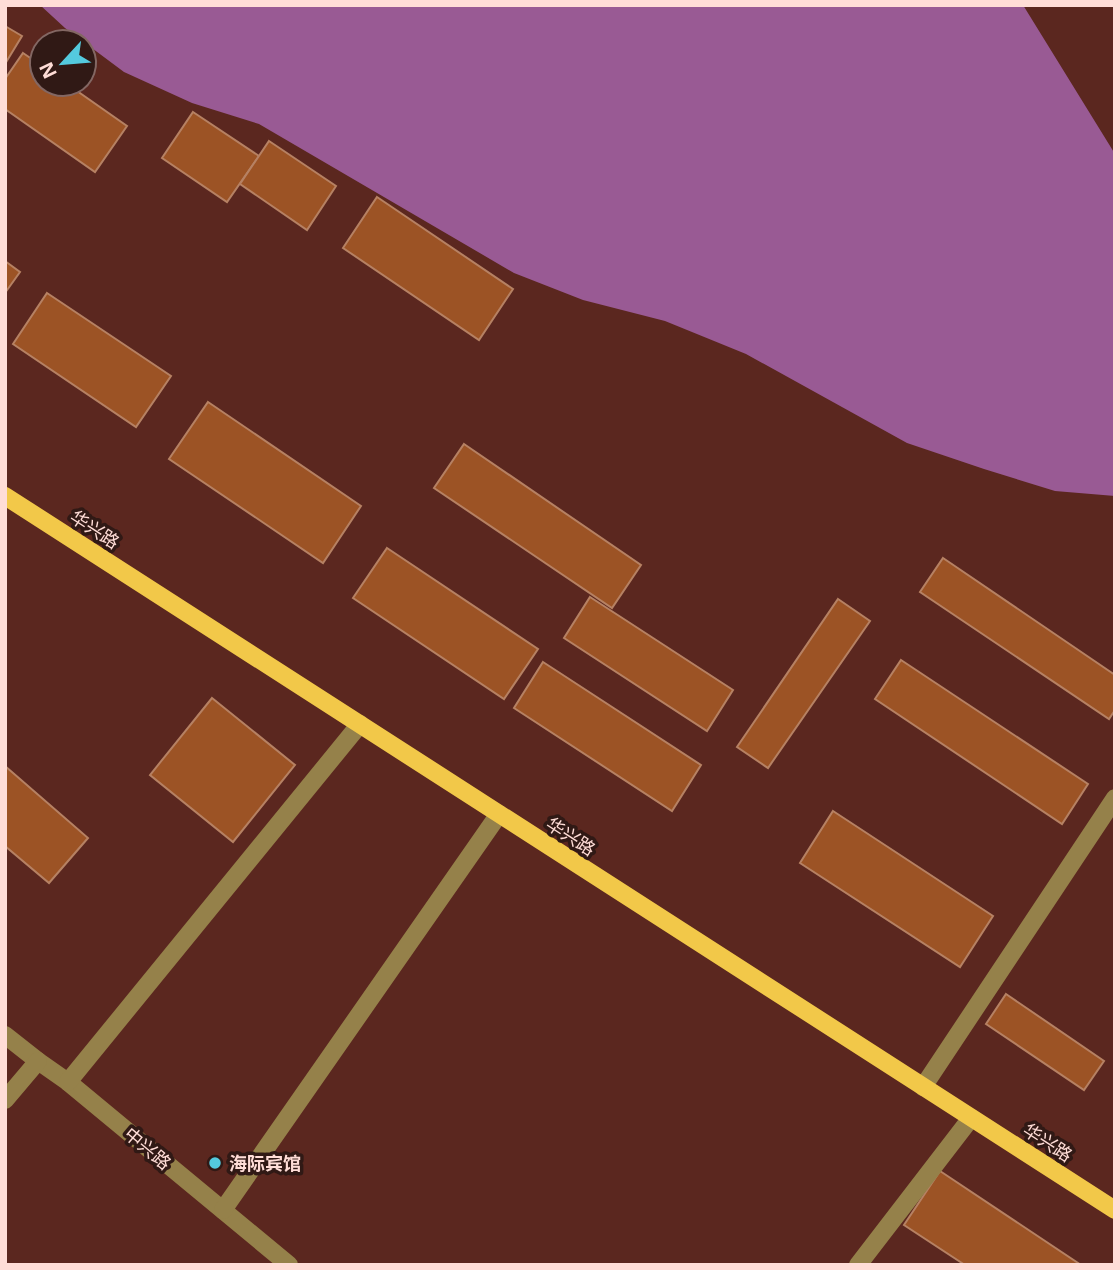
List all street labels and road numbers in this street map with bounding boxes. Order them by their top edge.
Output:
street label: 华兴路 [66,504,124,554]
street label: 华兴路 [542,811,600,861]
street label: 华兴路 [1019,1117,1077,1167]
street label: 中兴路 [120,1121,176,1175]

